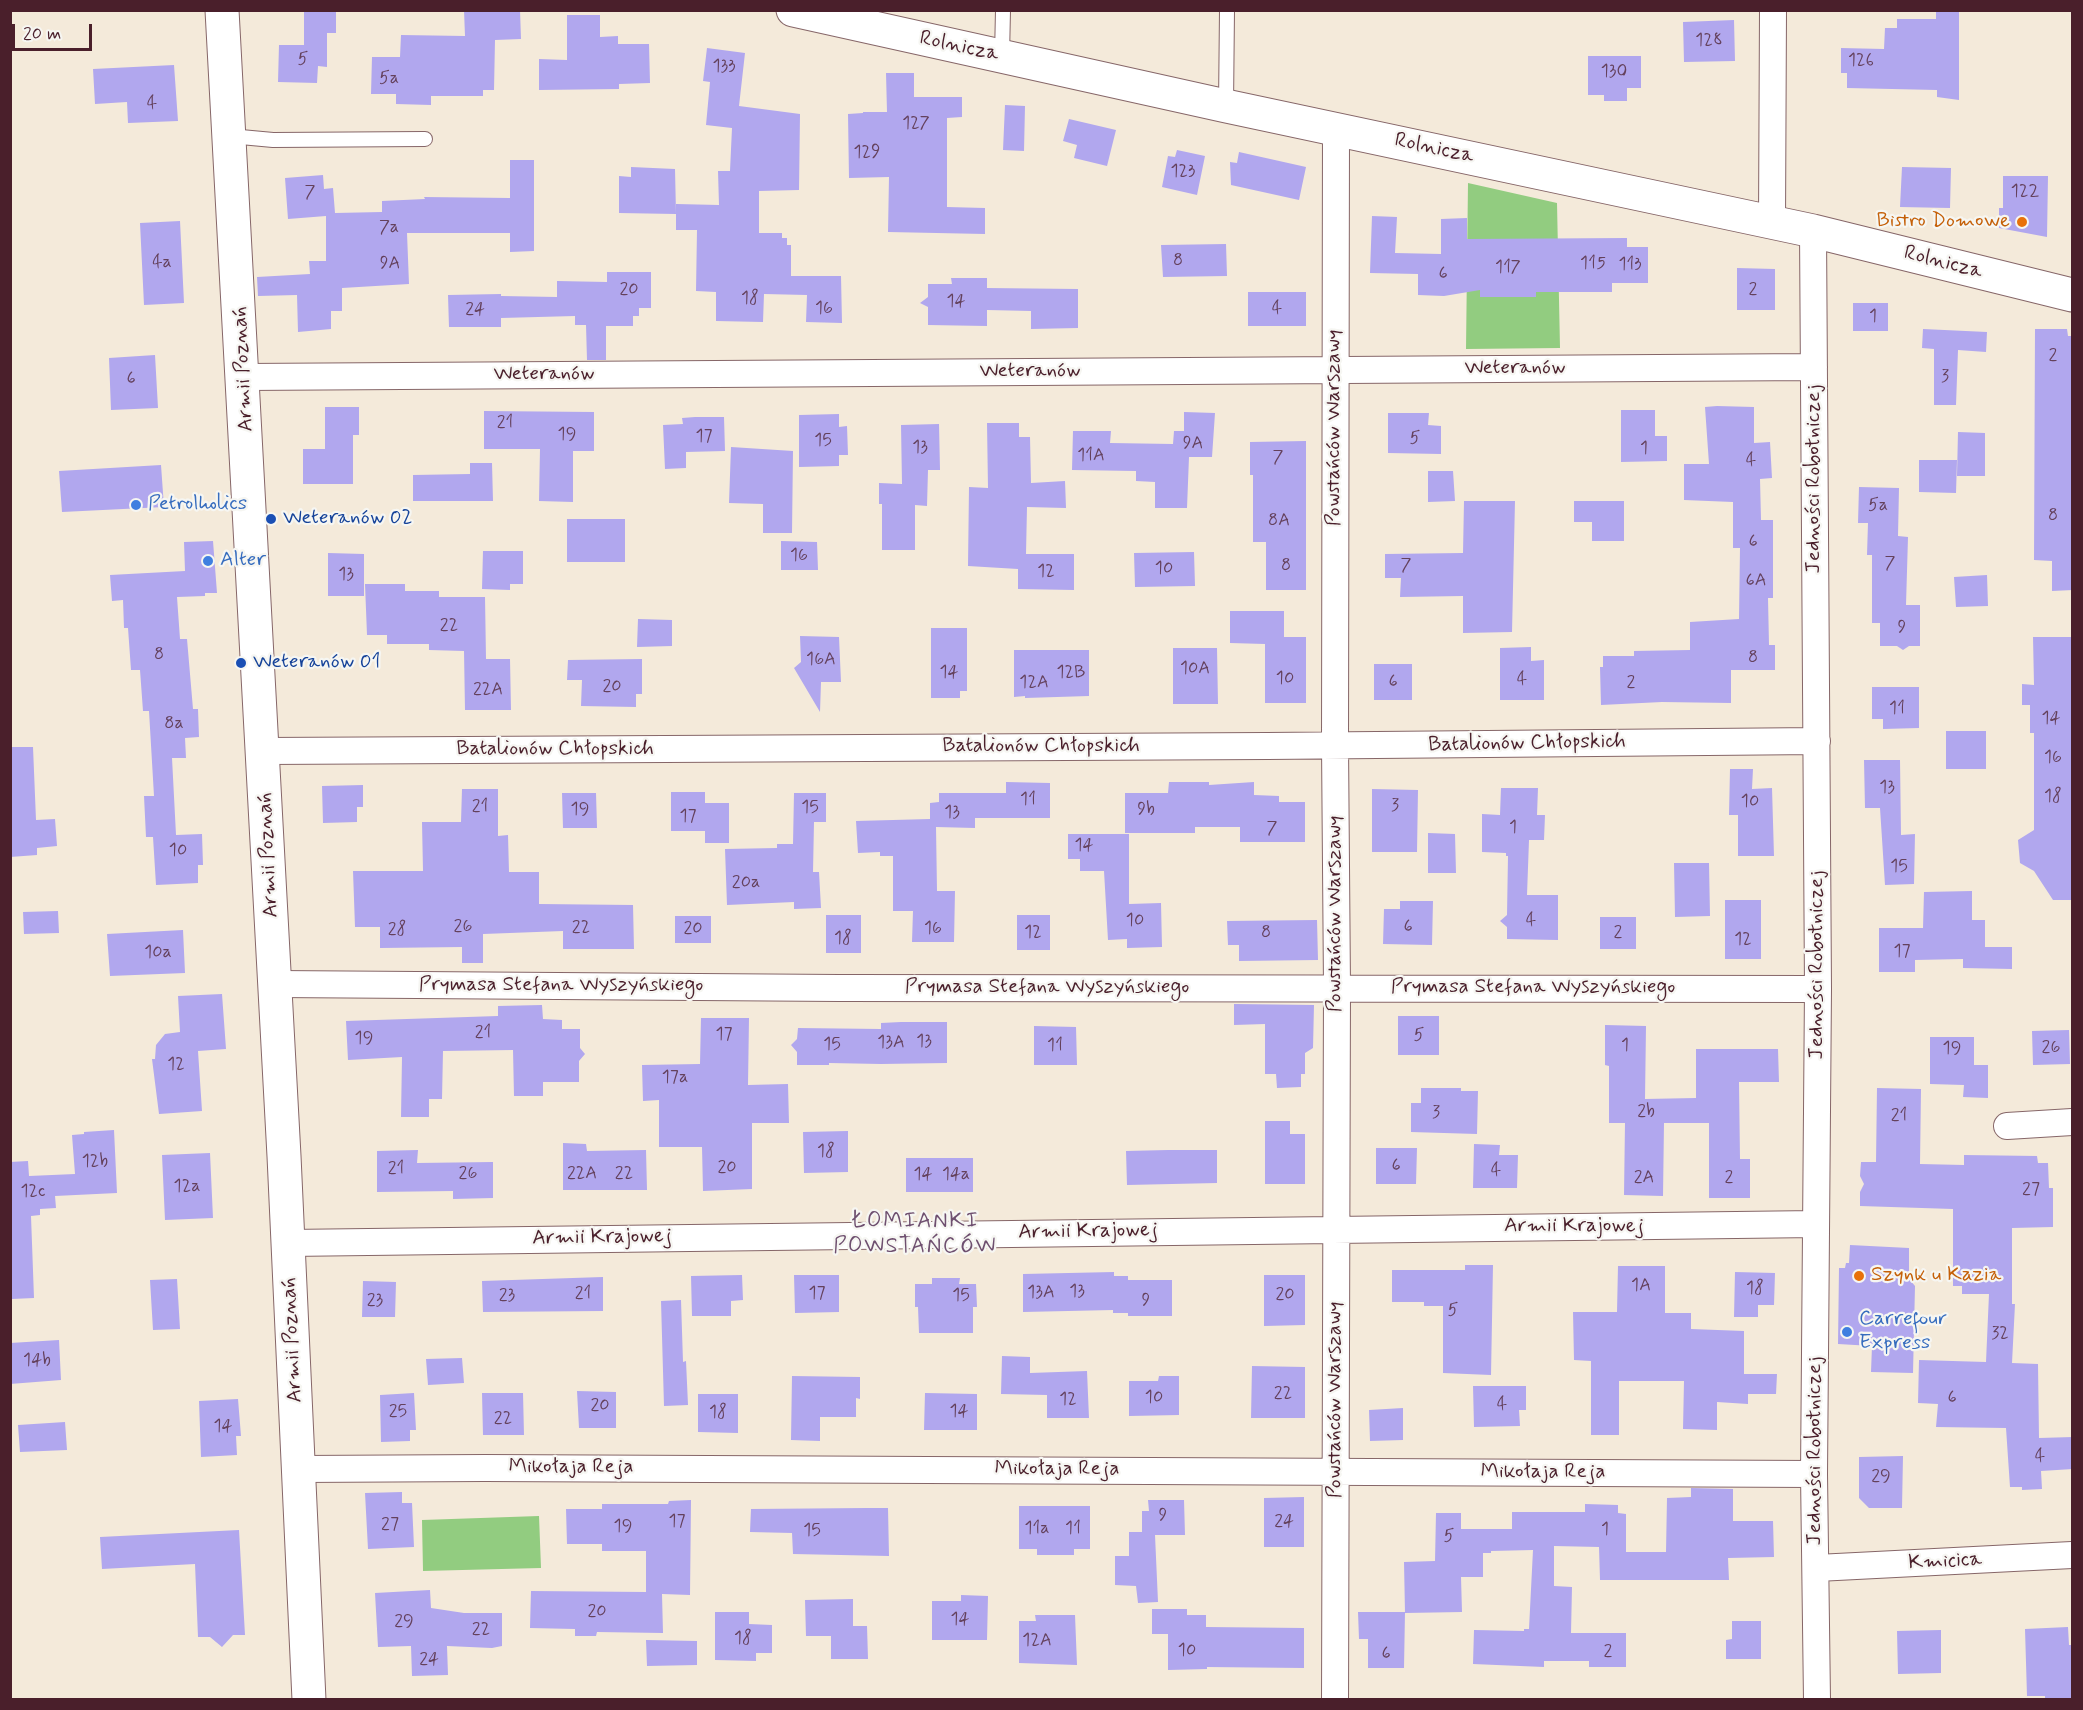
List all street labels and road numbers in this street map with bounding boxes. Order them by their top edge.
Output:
street label: Rolnicza [917,26,1001,68]
street label: Rolnicza [1392,128,1476,170]
street label: Rolnicza [1901,241,1985,285]
street label: Armii Poznań [228,306,260,432]
street label: Powstańców Warszawy [1322,330,1348,526]
street label: Weteranów [1464,356,1566,382]
street label: Weteranów [979,359,1081,385]
street label: Weteranów [493,362,595,388]
street label: Jedności Robotniczej [1802,385,1828,573]
street label: Batalionów Chłopskich [1428,730,1626,758]
street label: Batalionów Chłopskich [942,734,1140,760]
street label: Batalionów Chłopskich [456,737,654,763]
street label: Armii Poznań [253,792,285,918]
street label: Powstańców Warszawy [1323,816,1349,1012]
street label: Jedności Robotniczej [1805,871,1831,1059]
street label: Prymasa Stefana Wyszyńskiego [419,973,703,999]
street label: Prymasa Stefana Wyszyńskiego [905,975,1189,1001]
street label: Prymasa Stefana Wyszyńskiego [1391,975,1675,1001]
street label: Armii Krajowej [1504,1214,1644,1240]
street label: Armii Krajowej [1018,1218,1158,1246]
street label: Armii Krajowej [532,1224,672,1252]
street label: Armii Poznań [277,1277,309,1403]
street label: Powstańców Warszawy [1323,1302,1349,1498]
street label: Jedności Robotniczej [1803,1357,1829,1545]
street label: Mikołaja Reja [509,1455,633,1481]
street label: Mikołaja Reja [995,1457,1119,1483]
street label: Mikołaja Reja [1481,1460,1605,1486]
street label: Kmicica [1908,1547,1982,1577]

